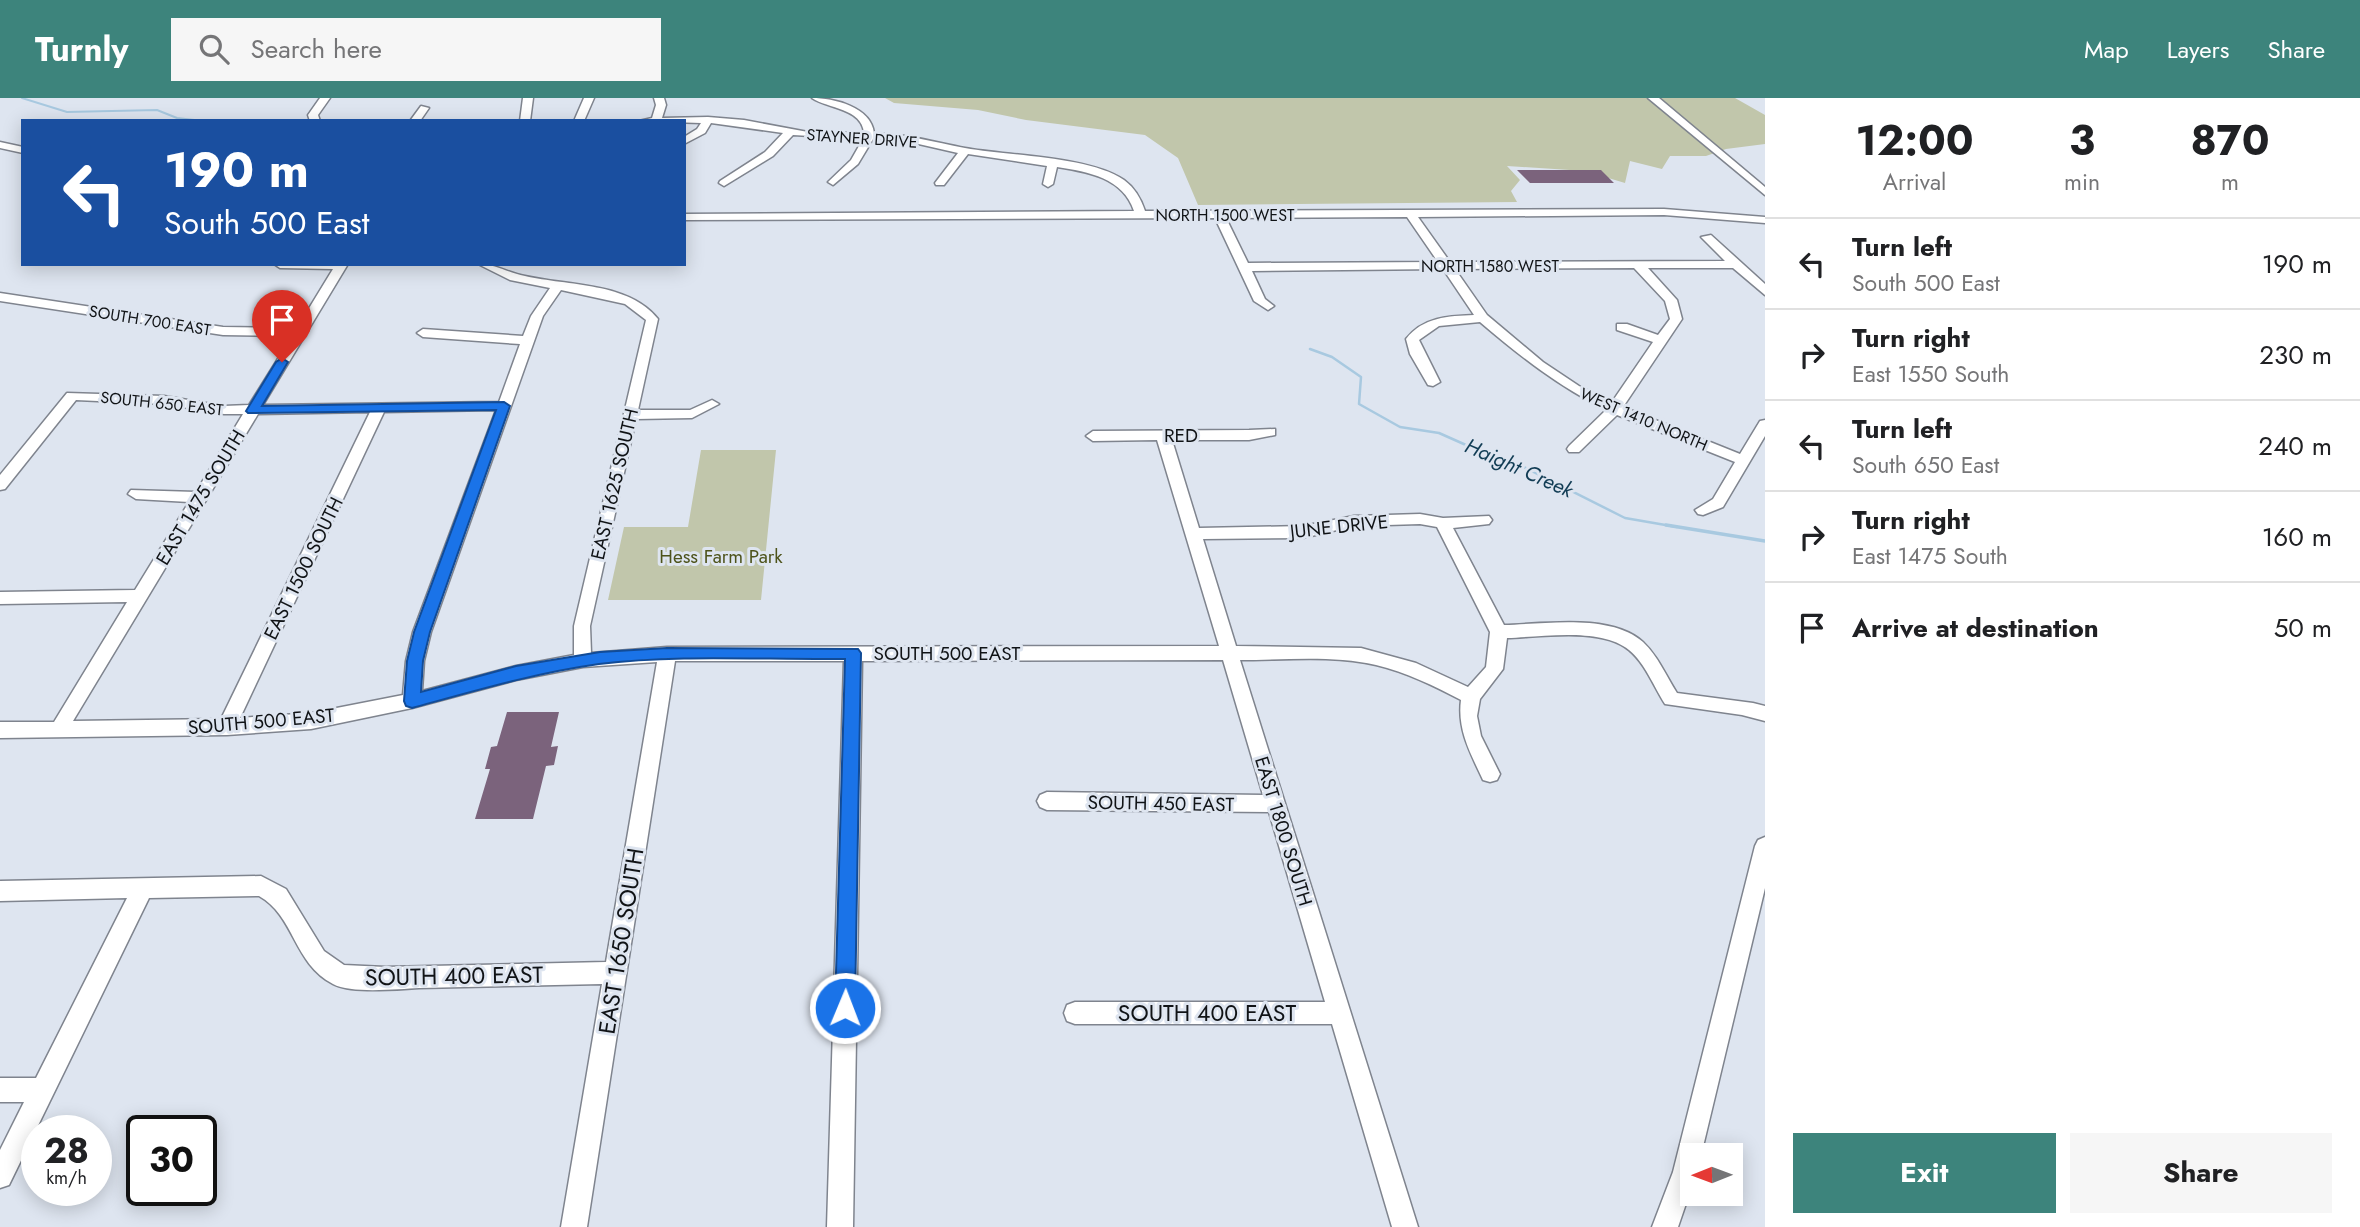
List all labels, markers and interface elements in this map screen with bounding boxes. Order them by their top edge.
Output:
search box [171,18,661,81]
text: Turnly [35,26,129,73]
icon: search [195,30,233,68]
text: Search here [251,30,382,68]
text: Map [2084,32,2129,67]
text: Layers [2167,32,2229,67]
text: Share [2267,32,2325,67]
text: 12:00 [1856,110,1974,171]
text: 3 [2069,110,2095,171]
text: 870 [2191,110,2269,171]
street label: STAYNER DRIVE [806,123,918,154]
text: 190 m [164,135,309,205]
icon: left [49,147,140,238]
text: Arrival [1883,165,1946,199]
text: min [2064,165,2100,199]
text: m [2221,165,2239,199]
text: South 500 East [164,200,370,246]
street label: NORTH 1500 WEST [1156,204,1295,227]
text: Turn left [1852,228,1952,266]
icon: left [1793,245,1831,283]
text: 190 m [2262,245,2332,283]
street label: NORTH 1580 WEST [1421,255,1560,278]
text: South 500 East [1852,266,2000,300]
pin [252,290,312,362]
street label: SOUTH 700 EAST [87,300,213,342]
icon: arrive [263,301,301,339]
text: Turn right [1852,319,1970,357]
icon: right [1793,336,1831,374]
text: 230 m [2259,336,2332,374]
text: East 1550 South [1852,357,2009,391]
street label: WEST 1410 NORTH [1576,382,1711,457]
street label: SOUTH 650 EAST [99,386,225,421]
street label: EAST 1625 SOUTH [584,406,645,562]
text: Turn left [1852,410,1952,448]
street label: RED [1164,422,1198,449]
street label: EAST 1475 SOUTH [149,424,252,570]
icon: left [1793,427,1831,465]
text: 240 m [2258,427,2332,465]
water label: Haight Creek [1460,431,1579,506]
text: South 650 East [1852,448,1999,482]
street label: EAST 1500 SOUTH [257,492,350,644]
text: Turn right [1852,501,1970,539]
street label: JUNE DRIVE [1286,508,1389,545]
icon: right [1793,518,1831,556]
text: 160 m [2262,518,2332,556]
text: East 1475 South [1852,539,2008,573]
park label: Hess Farm Park [659,543,783,570]
icon: arrive [1793,609,1831,647]
text: Arrive at destination [1852,609,2099,647]
text: 50 m [2274,609,2332,647]
street label: SOUTH 500 EAST [874,640,1021,667]
street label: SOUTH 500 EAST [187,702,336,741]
street label: EAST 1800 SOUTH [1248,753,1319,909]
street label: SOUTH 450 EAST [1087,789,1235,818]
street label: EAST 1650 SOUTH [590,846,652,1036]
street label: SOUTH 400 EAST [365,957,544,995]
position arrow [808,971,882,1045]
street label: SOUTH 400 EAST [1118,996,1296,1030]
speed limit sign: 30 [126,1115,217,1206]
text: 28 [44,1126,89,1176]
button: Exit [1793,1133,2056,1213]
button: Share [2070,1133,2332,1213]
north arrow [1680,1143,1743,1206]
map controls [1680,1143,1743,1206]
text: km/h [46,1165,87,1191]

